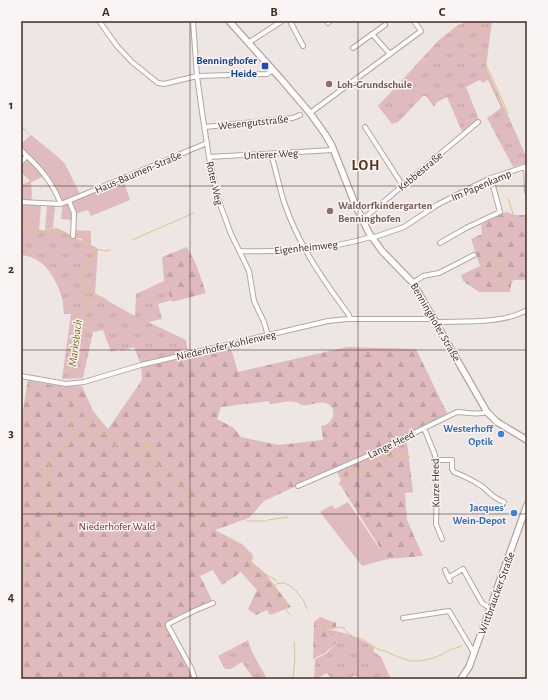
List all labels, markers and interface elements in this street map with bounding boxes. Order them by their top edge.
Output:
text: A [102,6,110,19]
text: B [270,6,278,19]
text: C [439,6,446,19]
place label: Benninghofer Heide [196,55,257,79]
marker: Benninghofer Heide [260,61,270,71]
marker: Loh-Grundschule [324,79,334,89]
place label: Loh-Grundschule [337,79,412,90]
text: 1 [9,99,13,112]
street label: Wesengutstraße [217,113,289,132]
street label: Unterer Weg [244,148,299,161]
street label: Haus-Bäumen-Straße [93,149,183,196]
street label: Kebbestraße [396,150,445,193]
district label: LOH [351,158,381,173]
street label: Roter Weg [204,160,225,207]
street label: Im Papenkamp [449,168,513,203]
place label: Waldorfkindergarten Benninghofen [338,200,433,224]
marker: Waldorfkindergarten Benninghofen [325,206,335,216]
street label: Eigenheimweg [274,239,339,256]
text: 2 [8,263,14,276]
street label: Benninghofer Straße [409,281,462,363]
water label: Marksbach [66,319,84,367]
street label: Niederhofer Kohlenweg [175,329,278,362]
place label: Westerhoff Optik [443,423,494,447]
text: 3 [8,427,14,440]
street label: Lange Heed [366,428,417,460]
marker: Westerhoff Optik [496,429,506,439]
street label: Kurze Heed [430,458,441,508]
place label: Jacques’ Wein-Depot [452,502,506,526]
marker: Jacques’ Wein-Depot [509,508,519,518]
park label: Niederhofer Wald [79,521,156,532]
street label: Wittbräucker Straße [476,550,517,636]
text: 4 [8,591,15,604]

